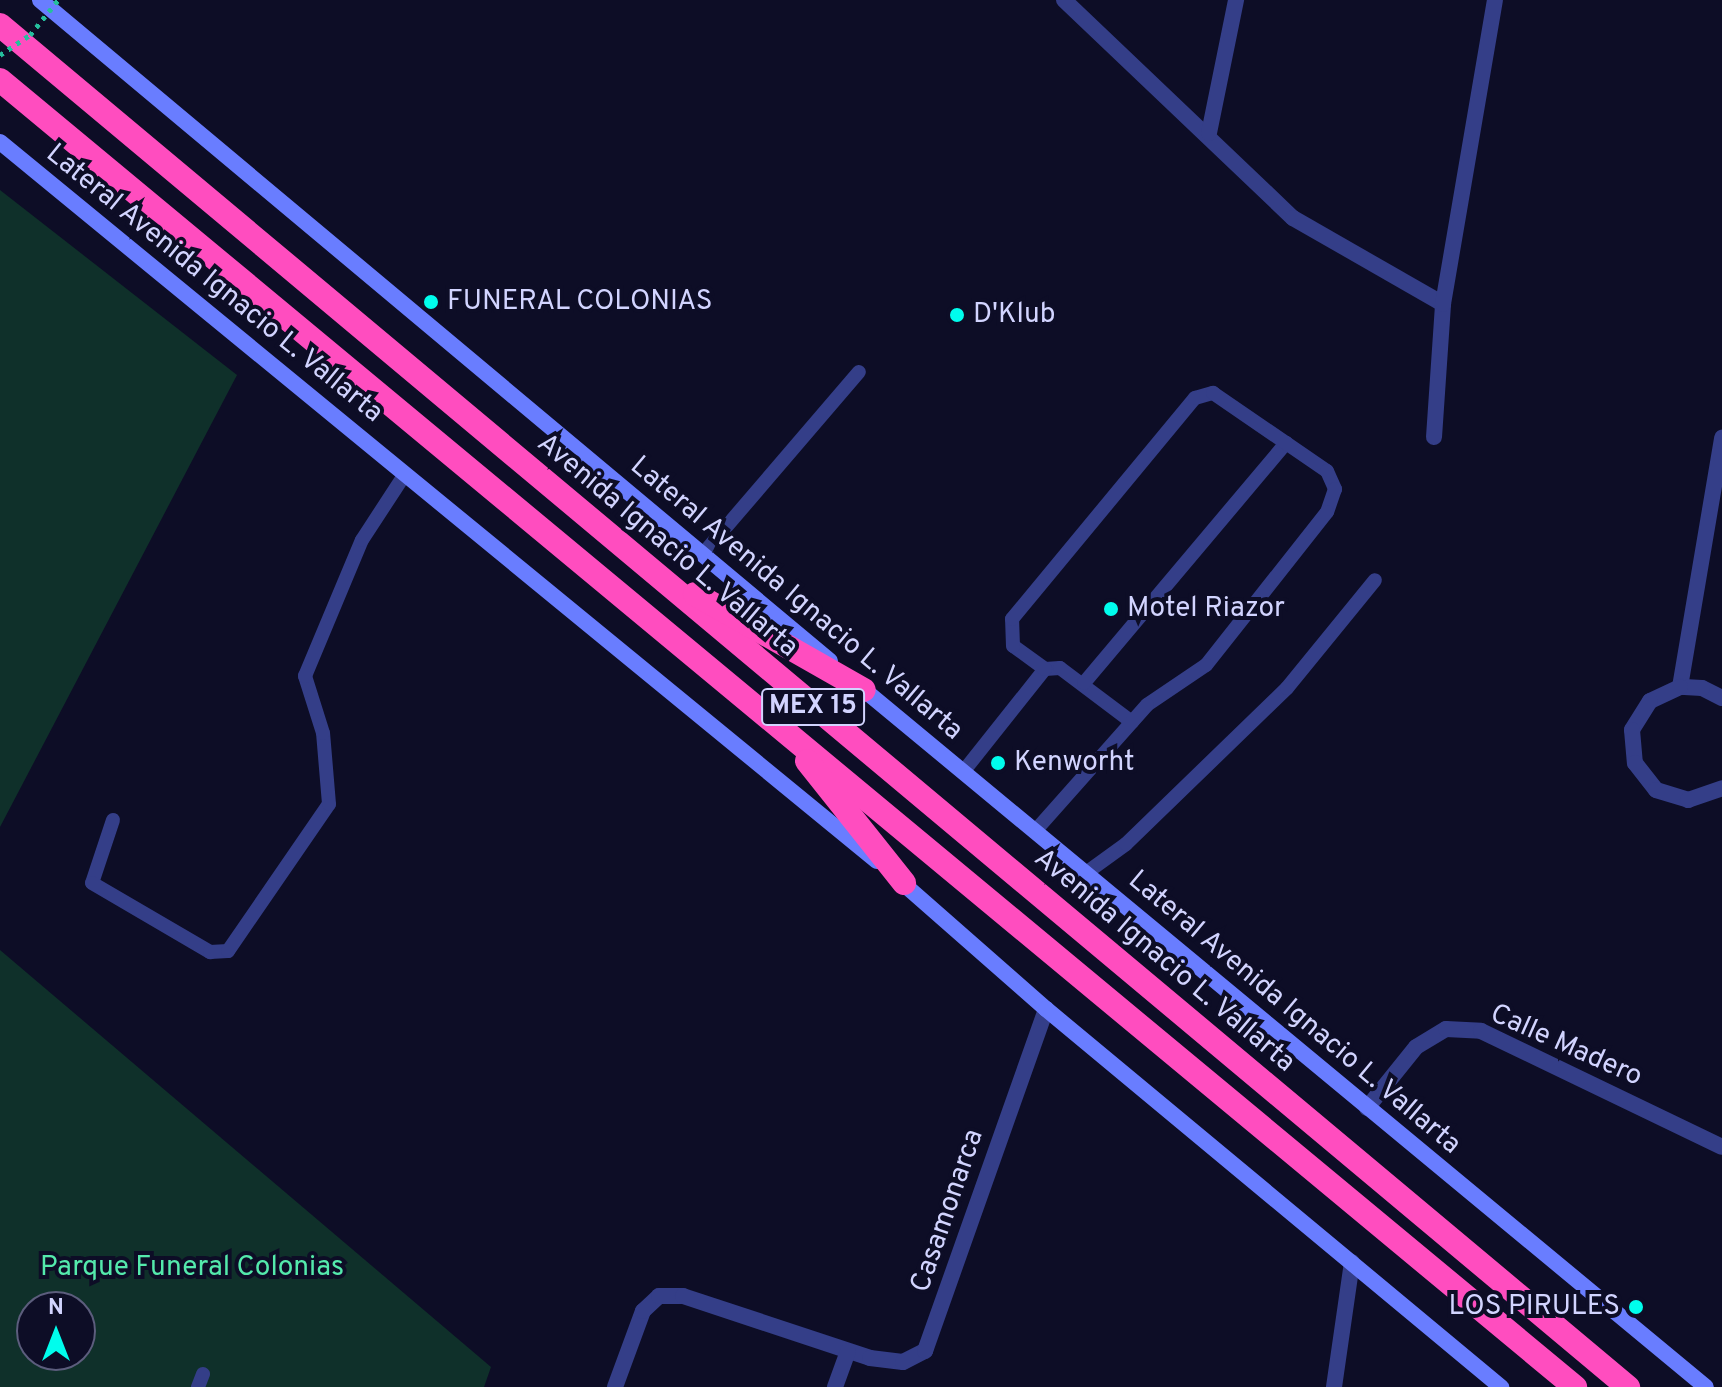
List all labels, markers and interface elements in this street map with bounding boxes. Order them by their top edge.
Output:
street label: Lateral Avenida Ignacio L. Vallarta [38,137,390,431]
place label: FUNERAL COLONIAS [447,285,713,319]
marker: FUNERAL COLONIAS [422,293,440,311]
place label: D'Klub [973,298,1055,332]
marker: D'Klub [948,306,966,324]
street label: Avenida Ignacio L. Vallarta [529,427,805,665]
street label: Lateral Avenida Ignacio L. Vallarta [622,449,970,749]
place label: Motel Riazor [1127,592,1285,626]
marker: Motel Riazor [1102,600,1120,618]
road number: MEX 15 [761,685,865,729]
place label: Kenworht [1014,746,1135,780]
marker: Kenworht [989,754,1007,772]
street label: Avenida Ignacio L. Vallarta [1026,842,1302,1080]
street label: Lateral Avenida Ignacio L. Vallarta [1120,863,1468,1163]
street label: Calle Madero [1485,998,1647,1094]
street label: Casamonarca [904,1125,992,1297]
park label: Parque Funeral Colonias [40,1251,344,1285]
place label: LOS PIRULES [1449,1290,1620,1324]
north arrow [16,1291,96,1371]
text: N [48,1295,64,1322]
marker: LOS PIRULES [1627,1298,1645,1316]

